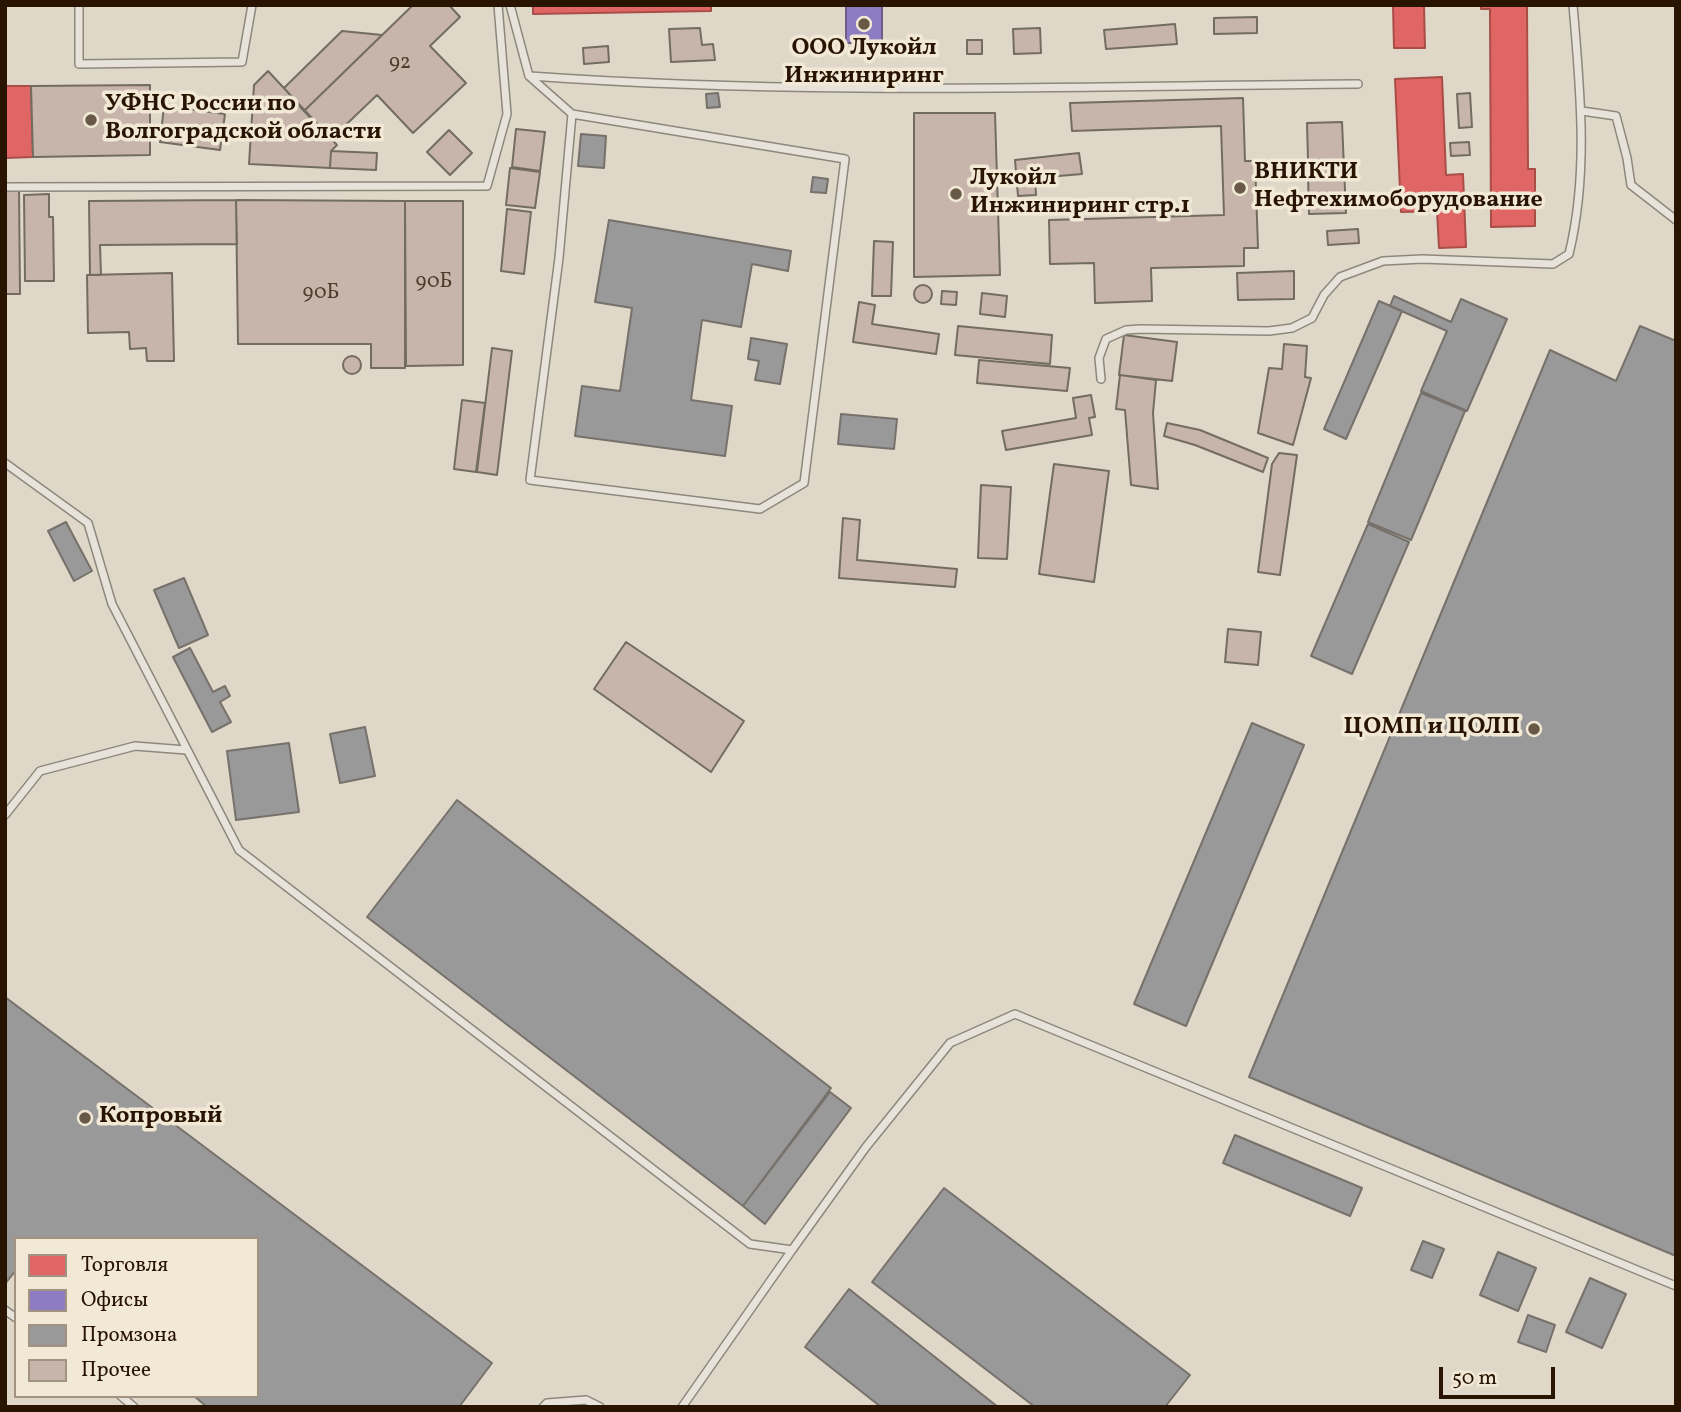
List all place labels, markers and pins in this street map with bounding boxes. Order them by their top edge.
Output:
marker: ООО Лукойл Инжиниринг [856,16,872,32]
place label: ООО Лукойл Инжиниринг [784,36,944,92]
place label: УФНС России по Волгоградской области [105,92,382,148]
marker: УФНС России по Волгоградской области [83,112,99,128]
place label: ВНИКТИ Нефтехимоборудование [1254,160,1543,216]
place label: Лукойл Инжиниринг стр.1 [970,166,1190,222]
marker: ВНИКТИ Нефтехимоборудование [1232,180,1248,196]
marker: Лукойл Инжиниринг стр.1 [948,186,964,202]
place label: ЦОМП и ЦОЛП [1344,715,1520,743]
marker: ЦОМП и ЦОЛП [1526,721,1542,737]
place label: Копровый [99,1104,223,1132]
marker: Копровый [77,1110,93,1126]

